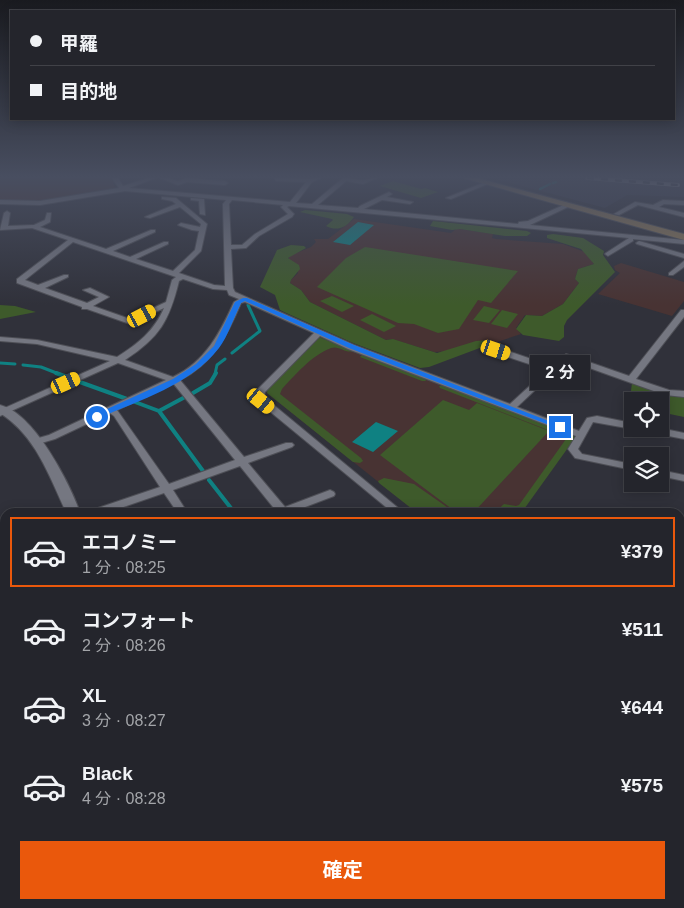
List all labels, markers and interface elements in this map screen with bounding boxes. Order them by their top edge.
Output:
text: 甲羅 [60,33,98,54]
text: 目的地 [60,81,117,102]
car [125,302,158,330]
car [479,338,512,362]
callout: 2 分 [530,354,590,390]
text: 2 分 [545,364,575,381]
car [49,370,82,396]
car [244,386,277,416]
map controls [624,392,669,492]
button: locate [624,392,669,437]
route start [86,406,108,428]
route end [549,416,571,438]
button: layers [624,447,669,492]
icon: car [22,530,67,575]
text: エコノミー [82,532,177,553]
text: ¥379 [621,541,663,562]
text: 1 分 · 08:25 [82,559,166,576]
icon: car [22,608,67,653]
text: コンフォート [82,610,195,631]
text: ¥511 [622,619,663,640]
text: 2 分 · 08:26 [82,637,166,654]
text: XL [82,685,106,706]
icon: car [22,686,67,731]
text: ¥644 [621,697,663,718]
text: 3 分 · 08:27 [82,712,166,729]
text: Black [82,763,133,784]
icon: car [22,764,67,809]
text: ¥575 [621,775,663,796]
text: 4 分 · 08:28 [82,790,166,807]
button: 確定 [20,841,665,899]

